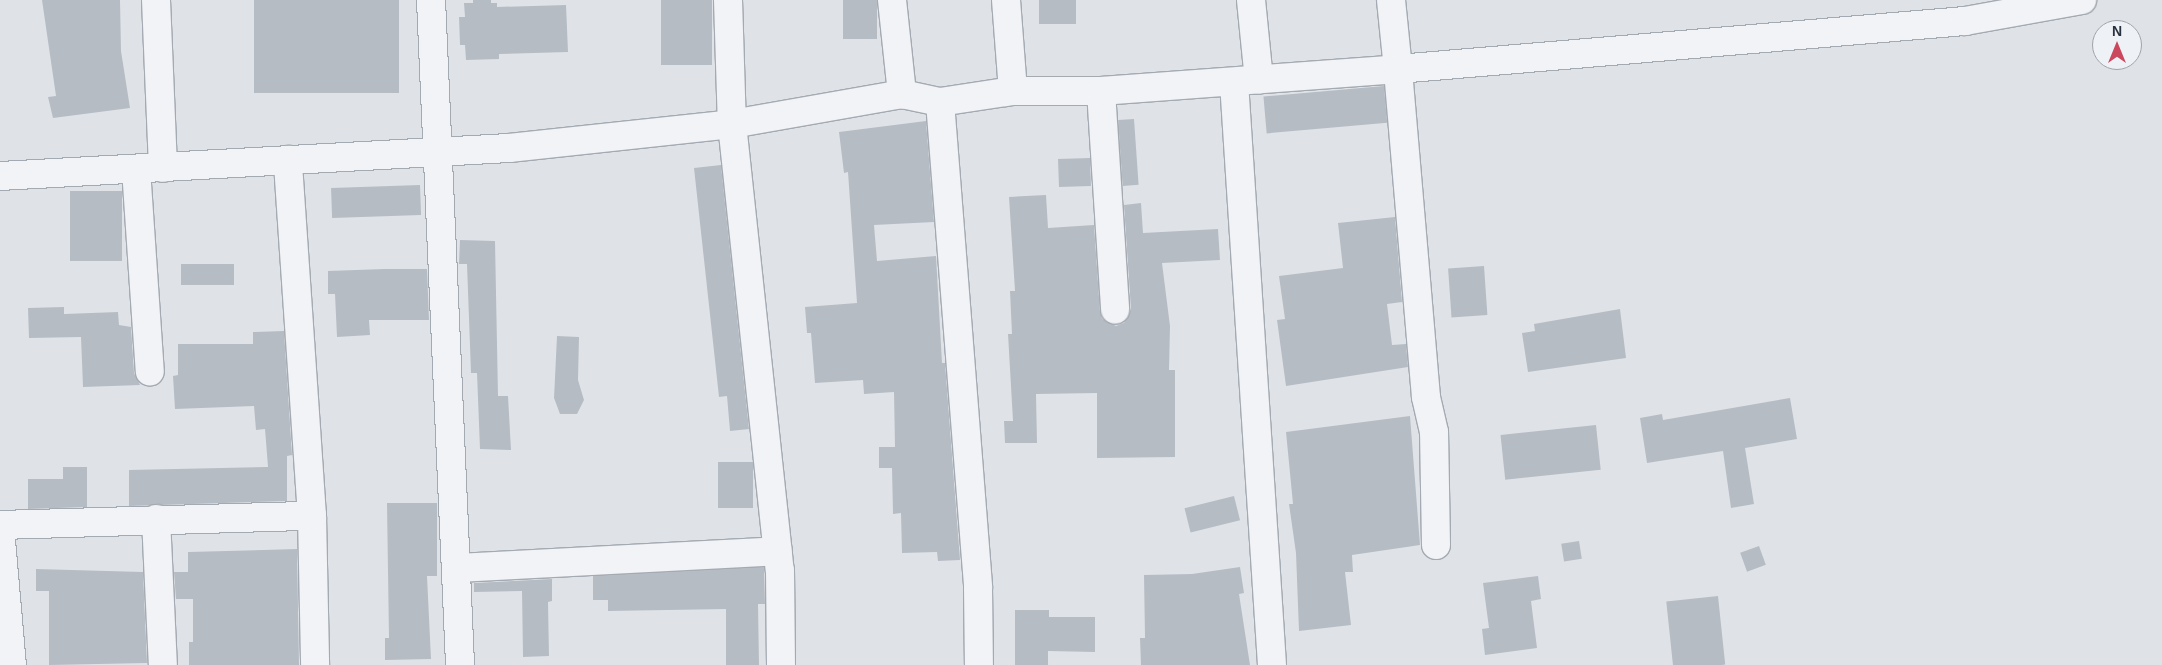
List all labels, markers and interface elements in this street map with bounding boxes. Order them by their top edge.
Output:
north arrow [2092,20,2142,70]
text: N [2112,23,2122,39]

